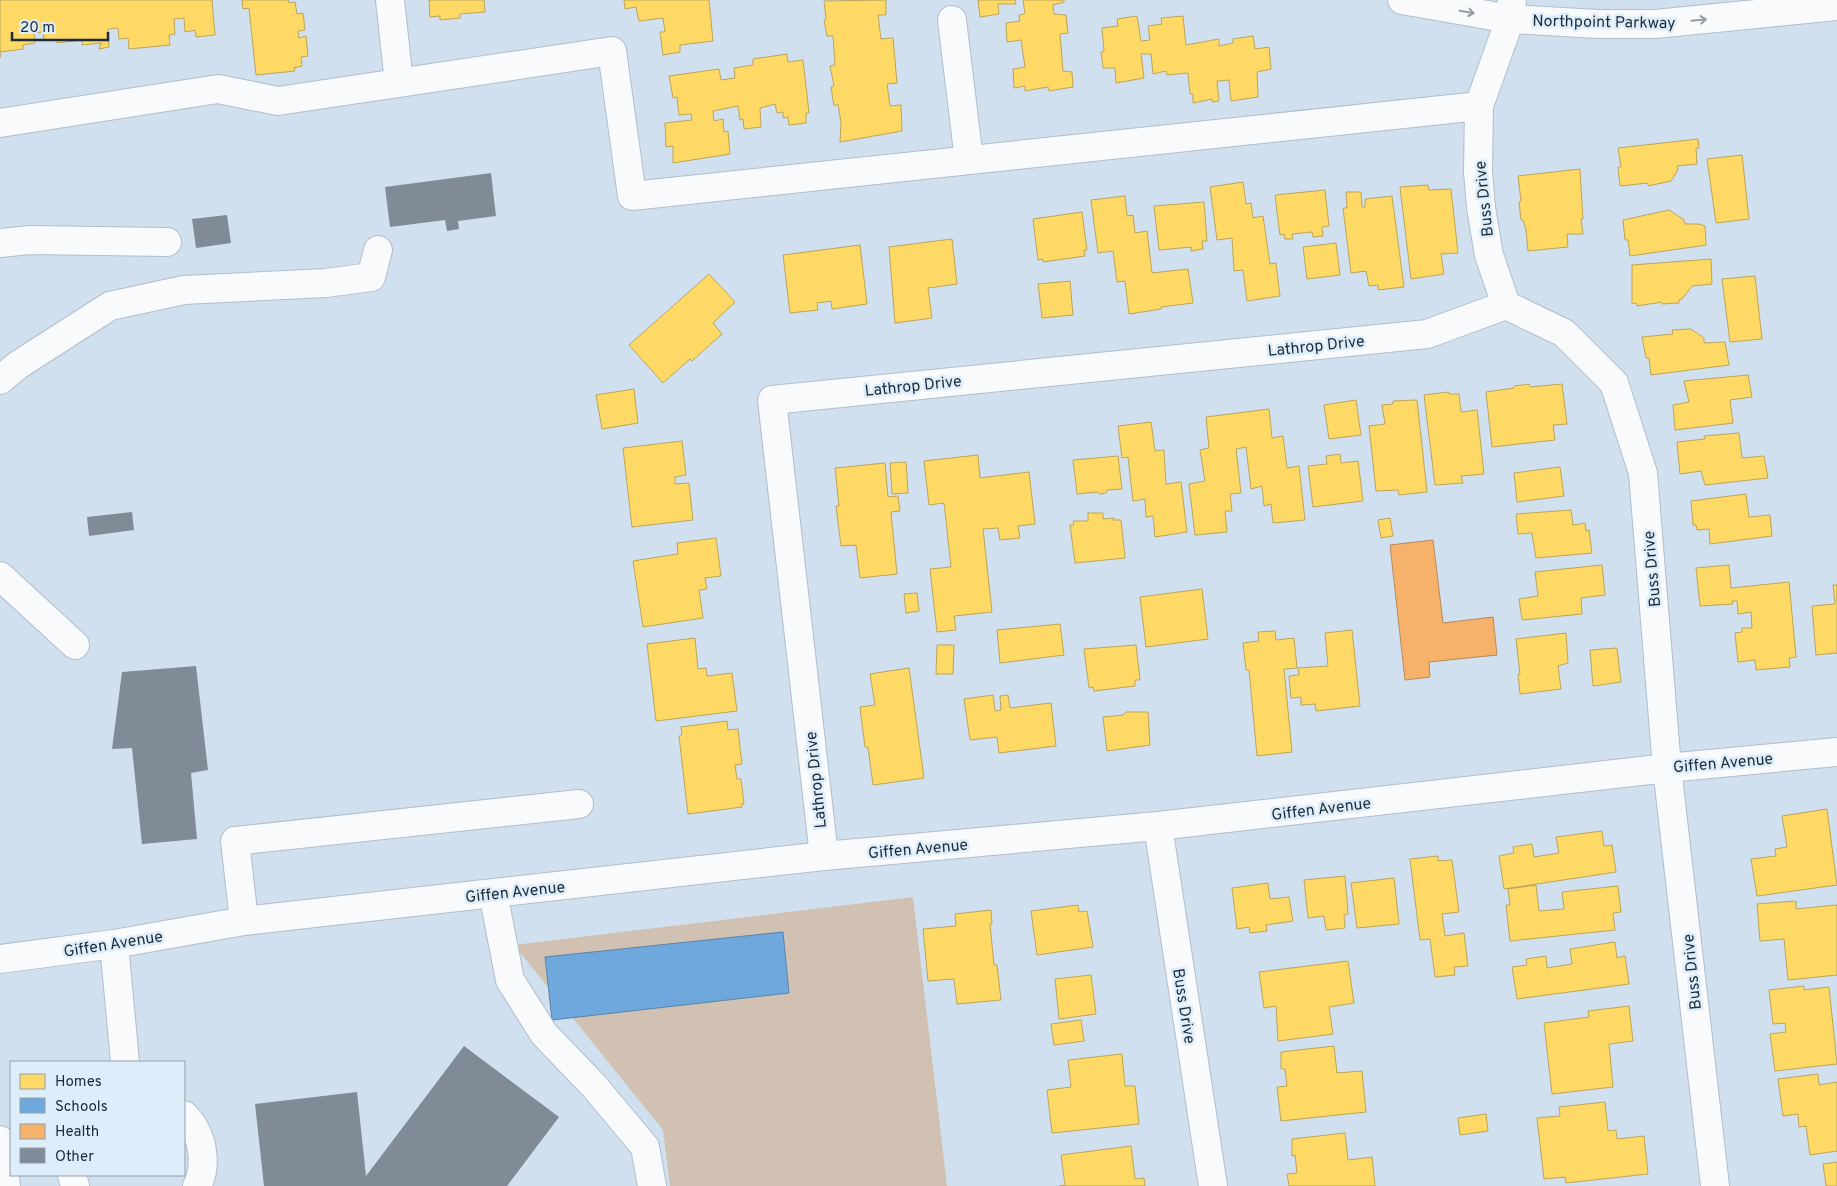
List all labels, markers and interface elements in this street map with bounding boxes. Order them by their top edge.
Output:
one-way arrow [1459,7,1475,17]
scale bar [12,10,109,42]
street label: Northpoint Parkway [1532,12,1676,34]
one-way arrow [1691,15,1707,25]
text: 20 m [20,19,55,38]
street label: Buss Drive [1471,160,1499,238]
street label: Lathrop Drive [1267,332,1366,362]
street label: Lathrop Drive [864,372,963,402]
street label: Buss Drive [1640,530,1666,608]
street label: Lathrop Drive [802,730,832,829]
street label: Giffen Avenue [1672,750,1774,778]
street label: Giffen Avenue [1270,794,1372,826]
street label: Giffen Avenue [867,836,969,864]
street label: Giffen Avenue [464,878,566,908]
street label: Giffen Avenue [62,927,164,963]
street label: Buss Drive [1679,933,1707,1011]
street label: Buss Drive [1167,967,1199,1046]
legend [10,1061,185,1176]
text: Homes [55,1073,102,1092]
text: Schools [55,1098,108,1117]
text: Health [55,1123,99,1142]
text: Other [55,1148,94,1167]

